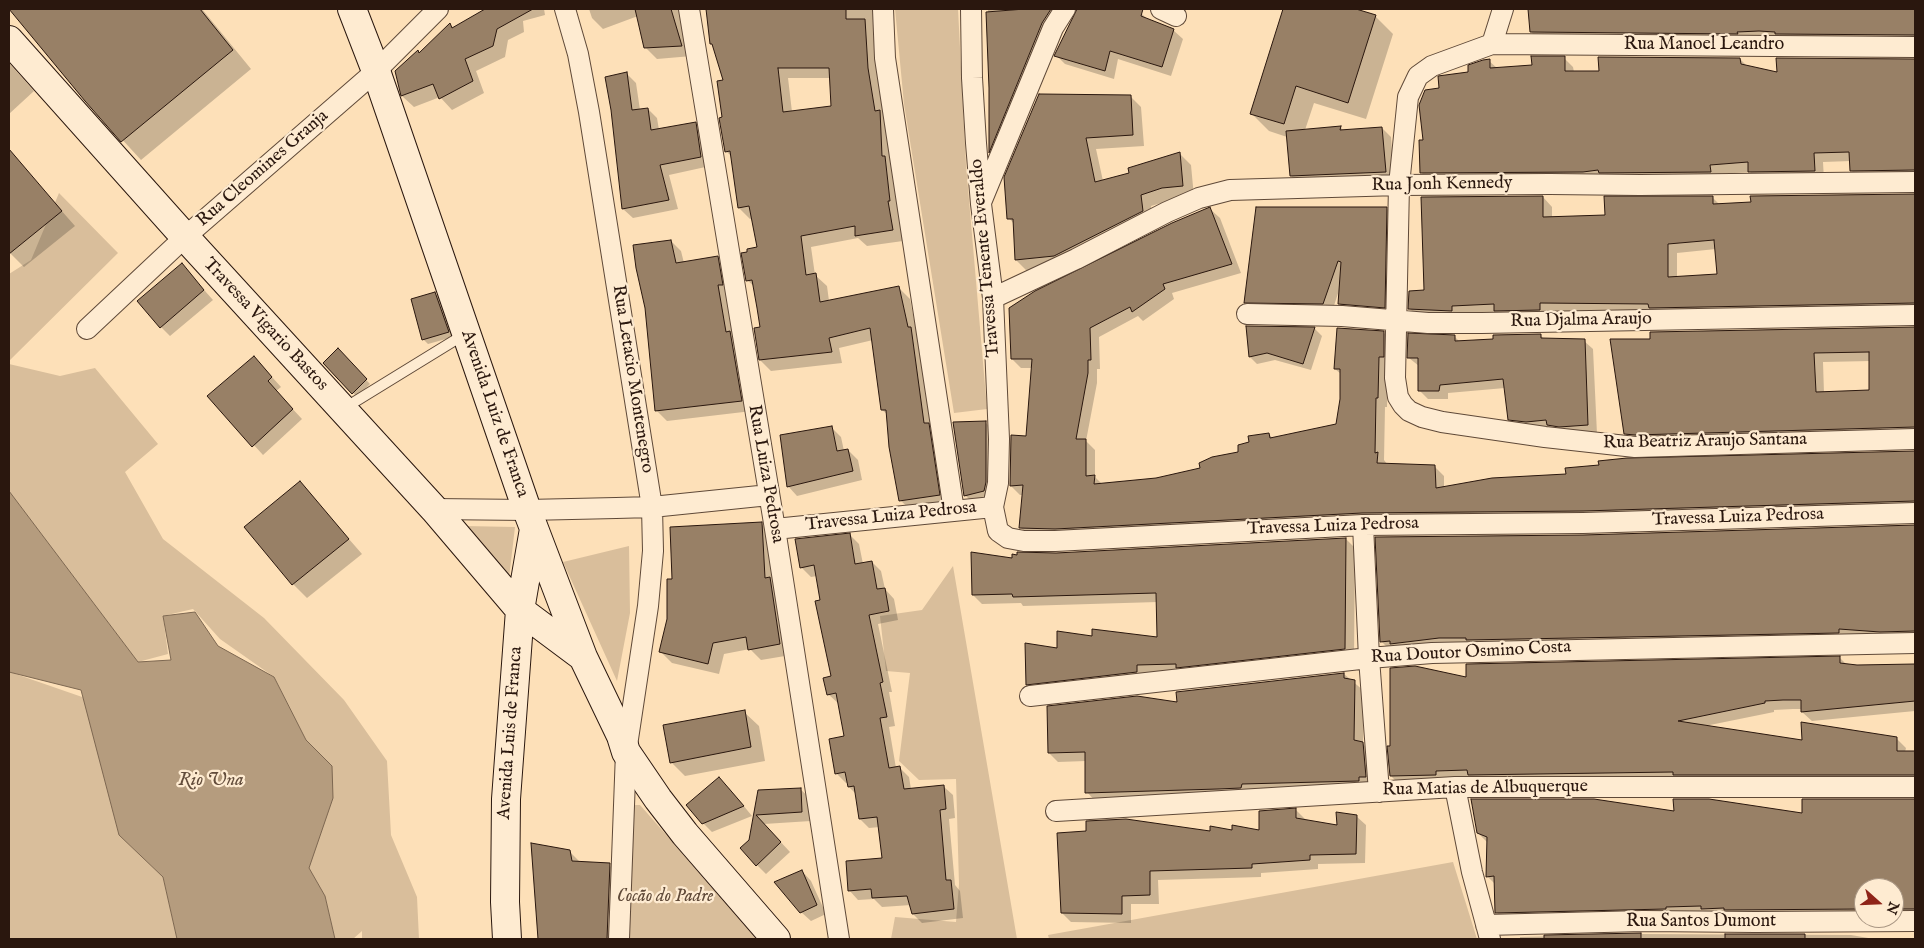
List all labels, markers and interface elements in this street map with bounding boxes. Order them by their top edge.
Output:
street label: Rua Manoel Leandro [1624,34,1784,56]
street label: Rua Cleomines Granja [193,106,333,232]
street label: Travessa Tenente Everaldo [967,158,1005,358]
street label: Rua Jonh Kennedy [1371,173,1513,197]
street label: Travessa Vigario Bastos [198,254,332,396]
street label: Rua Letacio Montenegro [606,283,658,475]
street label: Rua Djalma Araujo [1510,309,1652,333]
street label: Avenida Luiz de Franca [455,328,533,500]
street label: Rua Luiza Pedrosa [742,403,788,545]
street label: Rua Beatriz Araujo Santana [1603,429,1807,455]
street label: Travessa Luiza Pedrosa [804,497,978,537]
street label: Travessa Luiza Pedrosa [1652,504,1824,532]
street label: Travessa Luiza Pedrosa [1247,513,1419,541]
street label: Rua Doutor Osmino Costa [1370,637,1572,669]
street label: Avenida Luis de Franca [494,646,528,820]
water label: Rio Una [178,770,244,792]
street label: Rua Matias de Albuquerque [1382,776,1588,802]
north arrow [1854,878,1904,928]
park label: Cocão do Padre [617,886,713,908]
text: N [1882,899,1903,917]
street label: Rua Santos Dumont [1626,911,1776,933]

